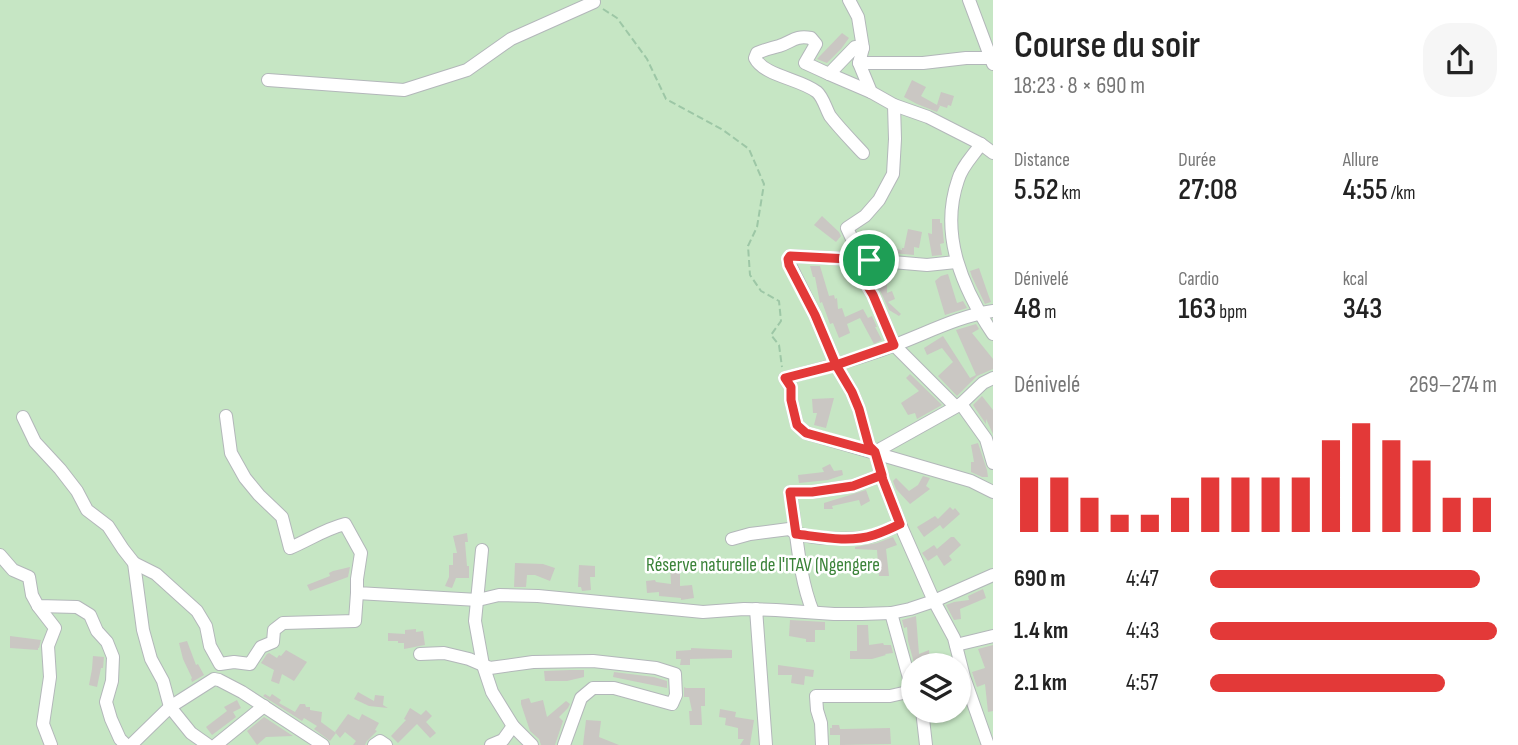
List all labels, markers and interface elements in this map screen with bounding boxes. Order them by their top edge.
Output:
text: Course du soir [1014,23,1200,68]
button: share [1423,23,1497,97]
text: 18:23 · 8 × 690 m [1014,72,1145,100]
text: Distance [1014,149,1070,172]
text: Durée [1178,149,1216,172]
text: Allure [1343,149,1379,172]
text: 5.52 [1014,172,1058,208]
text: 27:08 [1178,172,1238,208]
text: 4:55 [1343,172,1388,208]
text: km [1058,182,1081,205]
text: /km [1388,182,1415,205]
pin [839,230,899,290]
icon: arrive [850,241,888,279]
text: Dénivelé [1014,268,1069,291]
text: Cardio [1178,268,1219,291]
text: kcal [1343,268,1368,291]
text: 48 [1014,291,1041,327]
text: 163 [1178,291,1216,327]
text: 343 [1343,291,1382,327]
text: m [1041,301,1056,324]
text: bpm [1216,301,1247,324]
text: Dénivelé [1014,371,1080,399]
text: 269–274 m [1409,371,1497,399]
park label: Réserve naturelle de l'ITAV (Ngengere [646,554,880,577]
text: 690 m [1014,565,1065,593]
text: 4:47 [1126,565,1159,593]
text: 1.4 km [1014,617,1068,645]
text: 4:43 [1126,617,1159,645]
map controls [901,653,971,723]
button: layers [901,653,971,723]
text: 2.1 km [1014,669,1067,697]
text: 4:57 [1126,669,1158,697]

